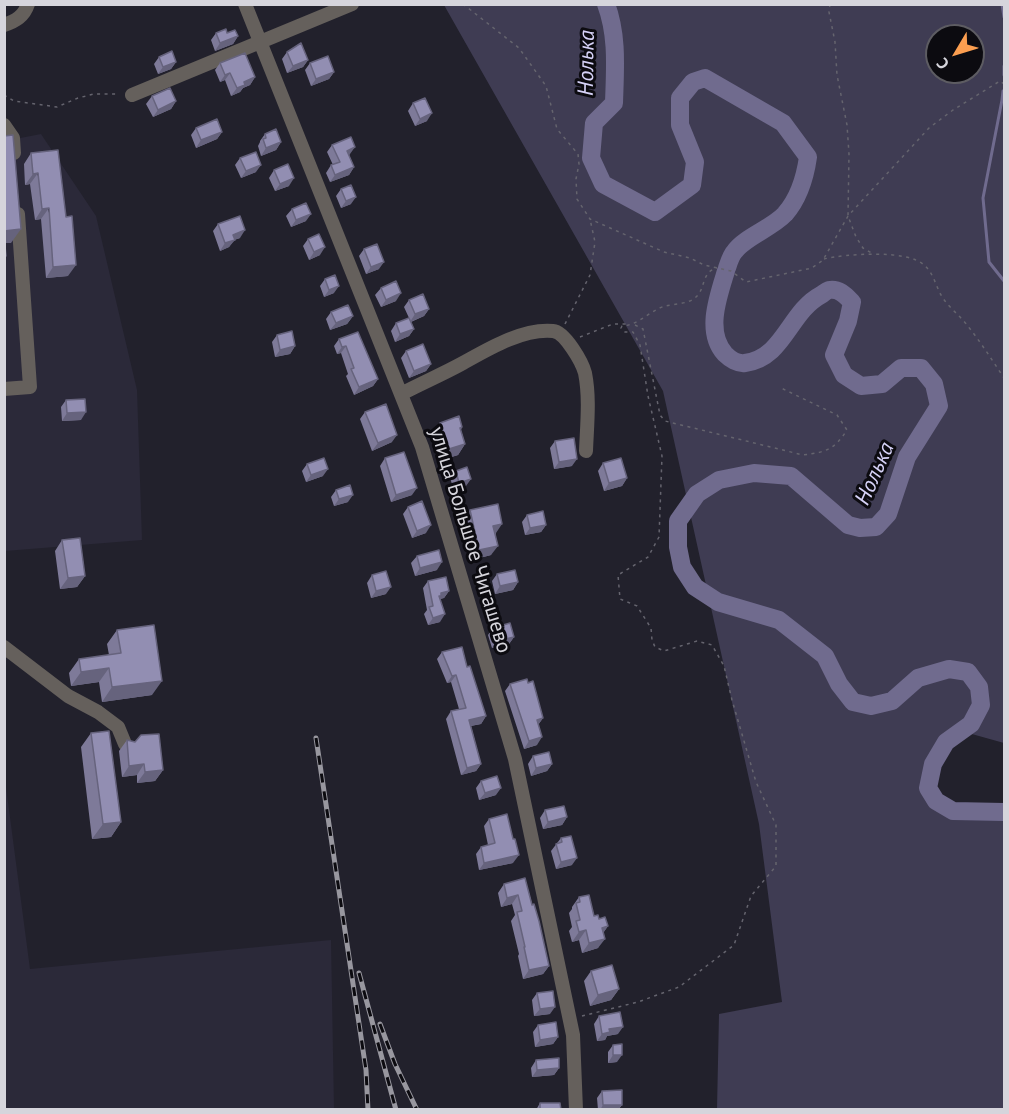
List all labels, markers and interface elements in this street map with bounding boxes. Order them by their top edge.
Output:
north arrow [925,24,985,84]
water label: Нолька [573,30,601,96]
text: С [932,54,953,74]
street label: улица Большое Чигашево [424,424,516,656]
water label: Нолька [850,439,900,509]

